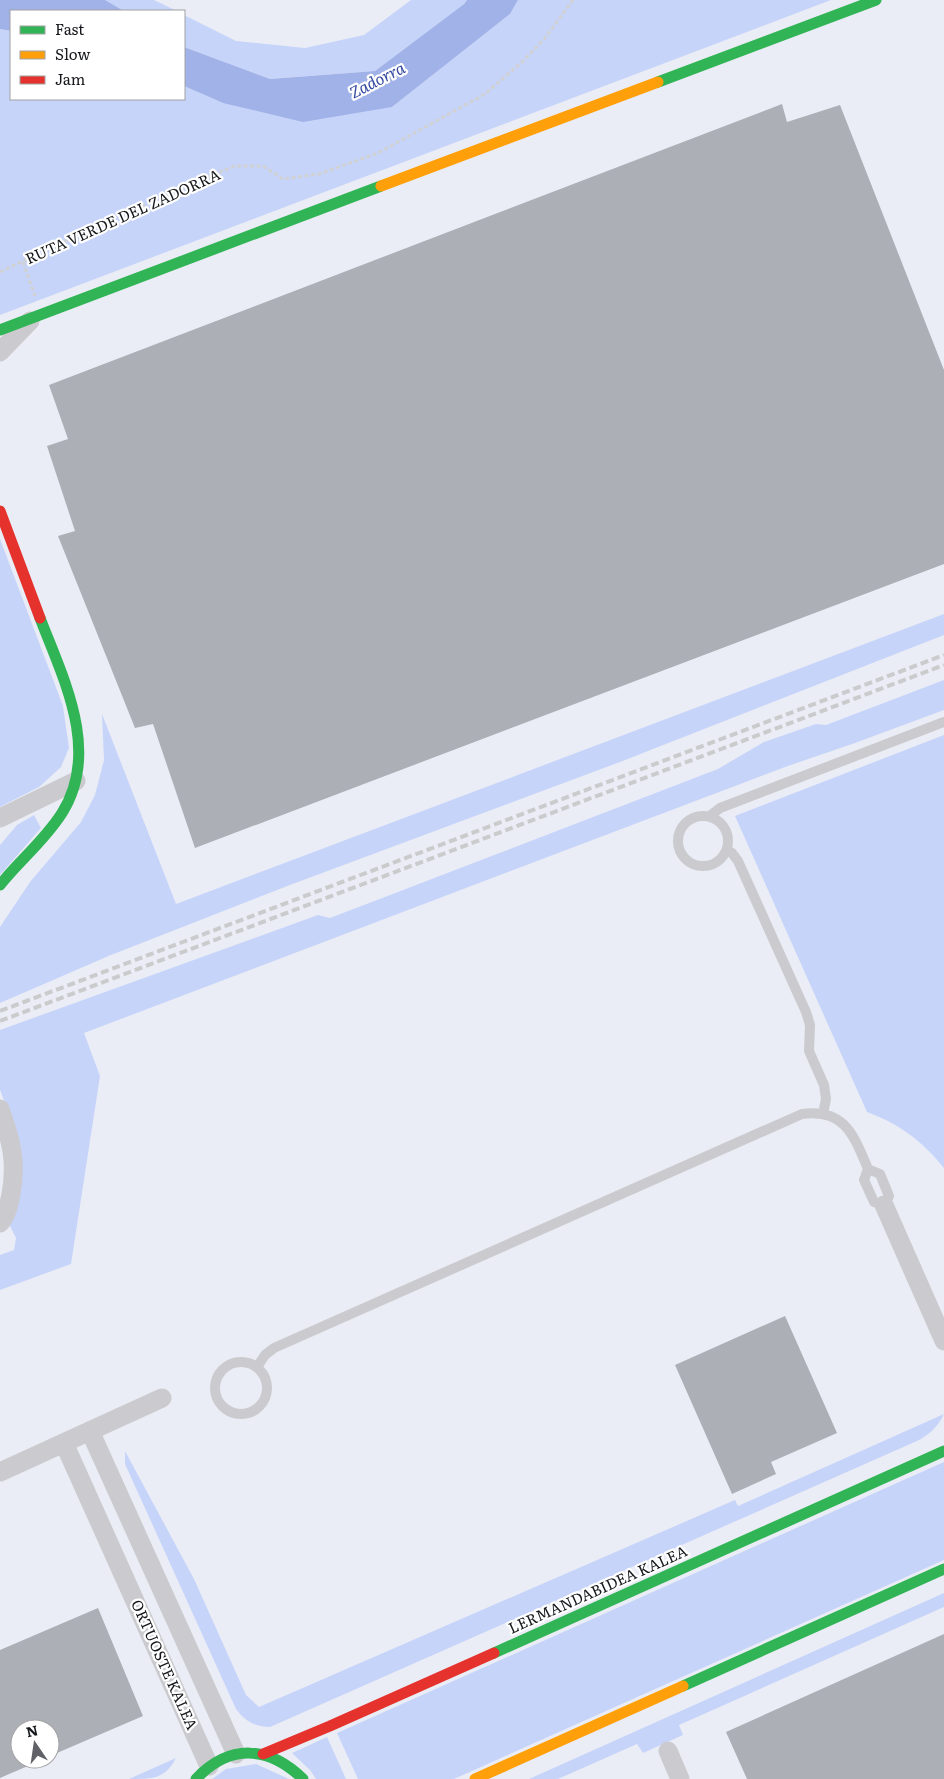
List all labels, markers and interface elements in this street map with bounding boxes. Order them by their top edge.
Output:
legend [10,10,185,100]
text: Fast [55,17,84,40]
text: Slow [55,42,90,65]
water label: Zadorra [345,54,409,103]
text: Jam [55,67,86,90]
street label: RUTA VERDE DEL ZADORRA [21,162,224,269]
street label: LERMANDABIDEA KALEA [504,1539,691,1639]
street label: ORTUOSTE KALEA [126,1596,204,1733]
north arrow [10,1719,60,1769]
text: N [24,1719,40,1741]

